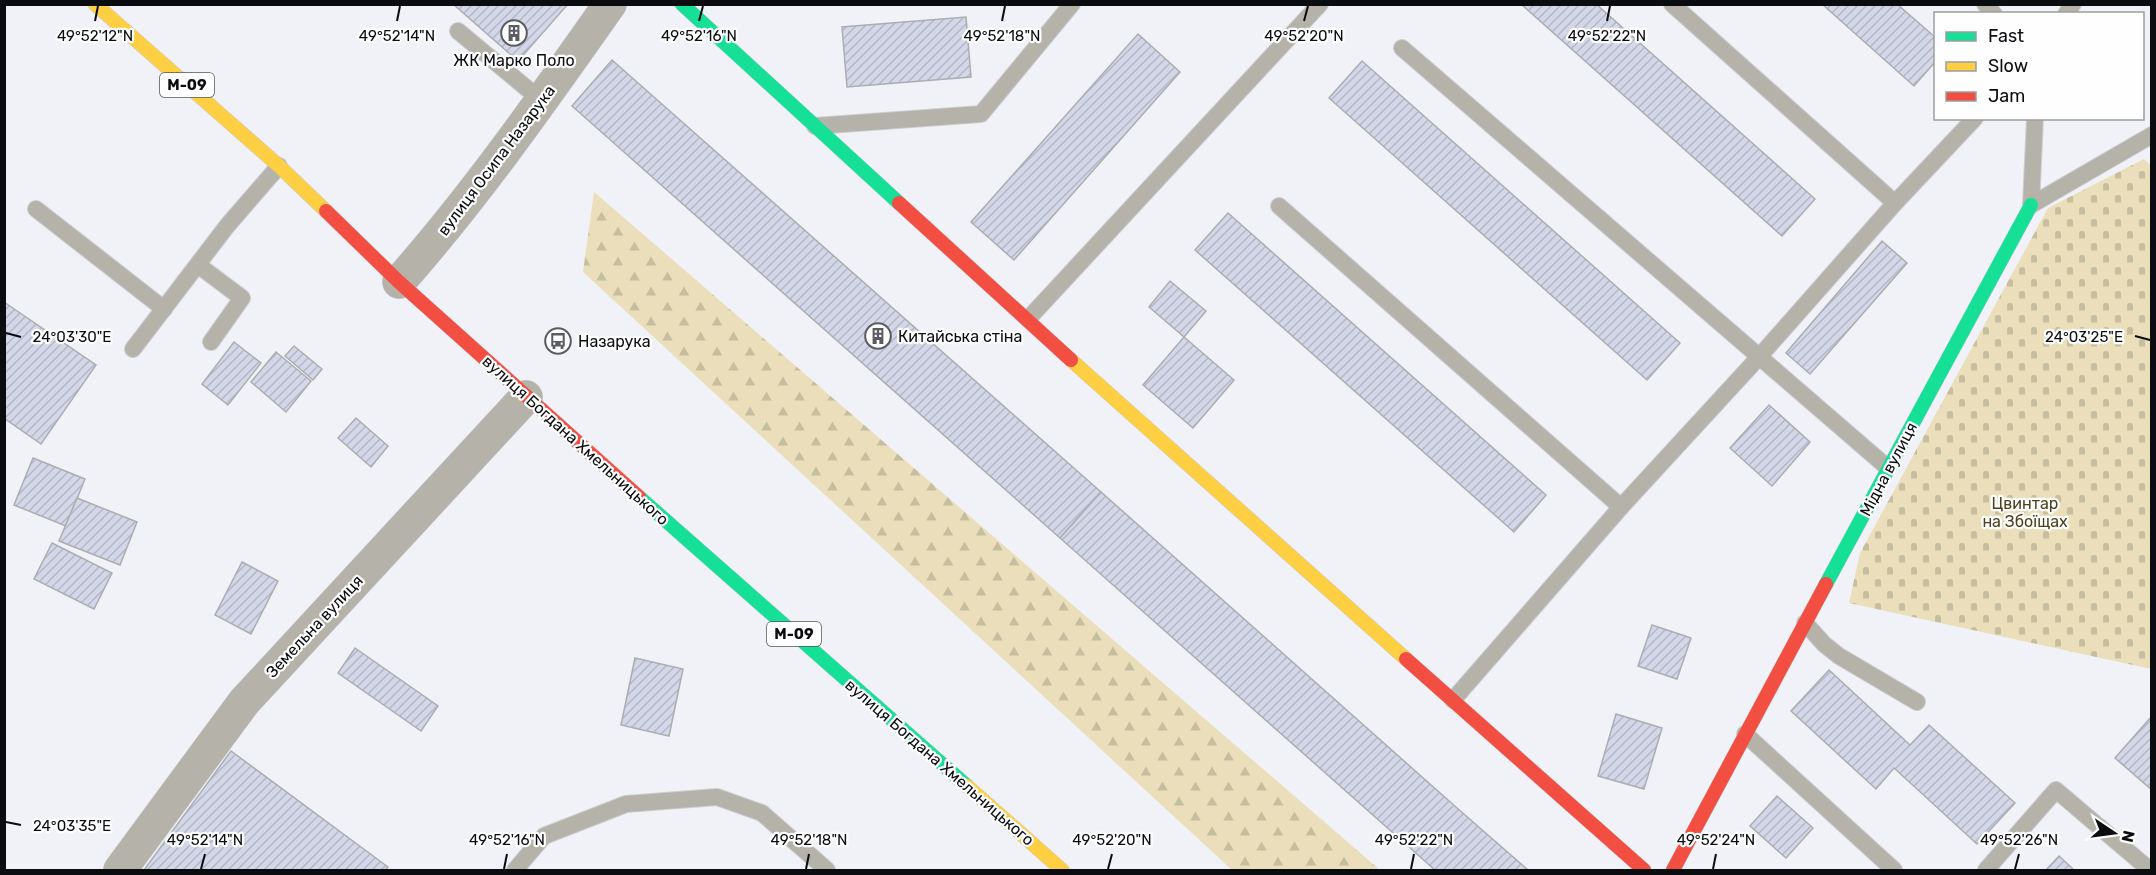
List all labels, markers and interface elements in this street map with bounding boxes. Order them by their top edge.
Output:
legend [1934,12,2144,120]
building icon: ЖК Марко Поло [499,18,529,48]
text: Fast [1988,25,2024,47]
text: 49°52'12"N [57,27,133,45]
text: 49°52'14"N [359,27,435,45]
text: 49°52'16"N [661,27,737,45]
text: 49°52'18"N [964,27,1040,45]
text: 49°52'20"N [1264,27,1344,45]
text: 49°52'22"N [1568,27,1646,45]
place label: ЖК Марко Поло [453,51,575,70]
text: Slow [1988,55,2028,77]
road number: М-09 [160,73,214,97]
street label: вулиця Осипа Назарука [434,81,559,239]
text: Jam [1988,85,2025,107]
building icon: Китайська стіна [863,321,893,351]
bus stop icon: Назарука [543,326,573,356]
place label: Китайська стіна [898,327,1022,346]
text: 24°03'30"E [33,328,111,346]
text: 24°03'25"E [2045,328,2123,346]
place label: Назарука [578,332,651,351]
street label: вулиця Богдана Хмельницького [479,352,673,529]
street label: Мідна вулиця [1856,419,1921,519]
park label: Цвинтар на Збоїщах [1982,494,2068,531]
street label: Земельна вулиця [262,571,367,682]
road number: М-09 [767,622,821,646]
street label: вулиця Богдана Хмельницького [841,675,1038,850]
north arrow [2084,803,2144,863]
text: 24°03'35"E [33,817,111,835]
text: N [2118,829,2139,844]
text: 49°52'14"N [167,831,243,849]
text: 49°52'16"N [469,831,545,849]
text: 49°52'18"N [771,831,847,849]
text: 49°52'20"N [1072,831,1152,849]
text: 49°52'22"N [1375,831,1453,849]
text: 49°52'24"N [1677,831,1755,849]
text: 49°52'26"N [1980,831,2058,849]

